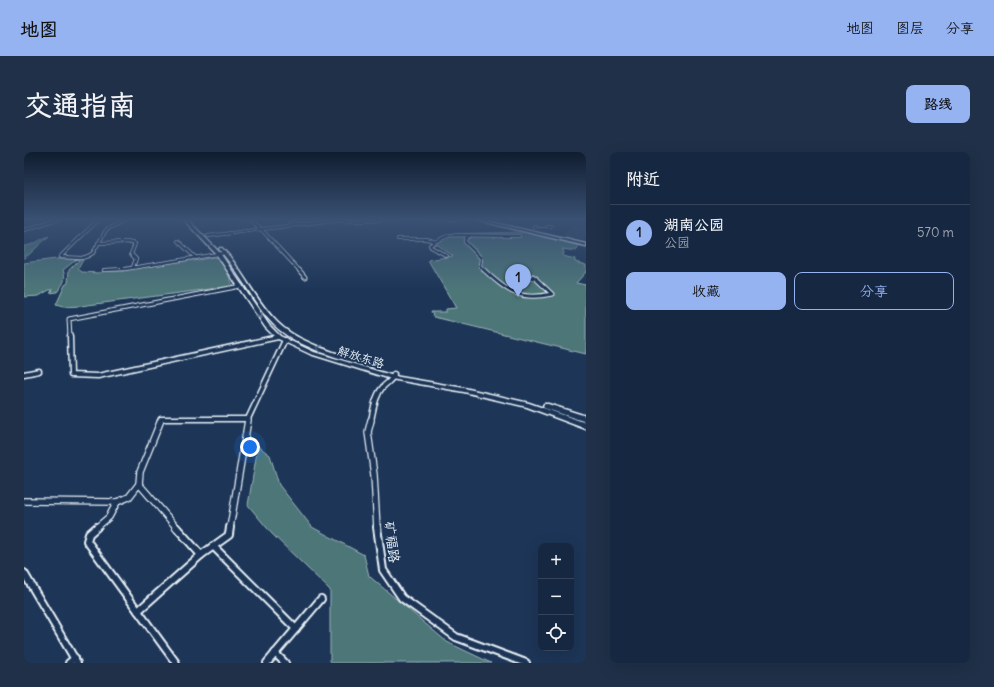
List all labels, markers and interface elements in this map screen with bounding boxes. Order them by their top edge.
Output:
text: 地图 [20,17,58,41]
text: 地图 [846,19,874,37]
text: 图层 [896,19,924,37]
text: 分享 [946,19,974,37]
button: 路线 [906,85,970,123]
text: 交通指南 [24,87,136,123]
text: 附近 [626,168,660,190]
text: 湖南公园 [664,215,724,234]
text: 1 [636,224,642,241]
text: 570 m [917,224,954,241]
text: 公园 [664,234,690,251]
pin: 1 [505,264,531,297]
button: 收藏 [626,272,786,310]
button: 分享 [794,272,954,310]
one-way arrow [255,311,262,318]
street label: 解放东路 [336,343,386,371]
one-way arrow [316,345,324,353]
your location [240,437,260,457]
street label: 矿福路 [381,520,403,564]
map controls [538,543,574,651]
button: + [538,543,574,579]
button: − [538,579,574,615]
button: locate [538,615,574,651]

